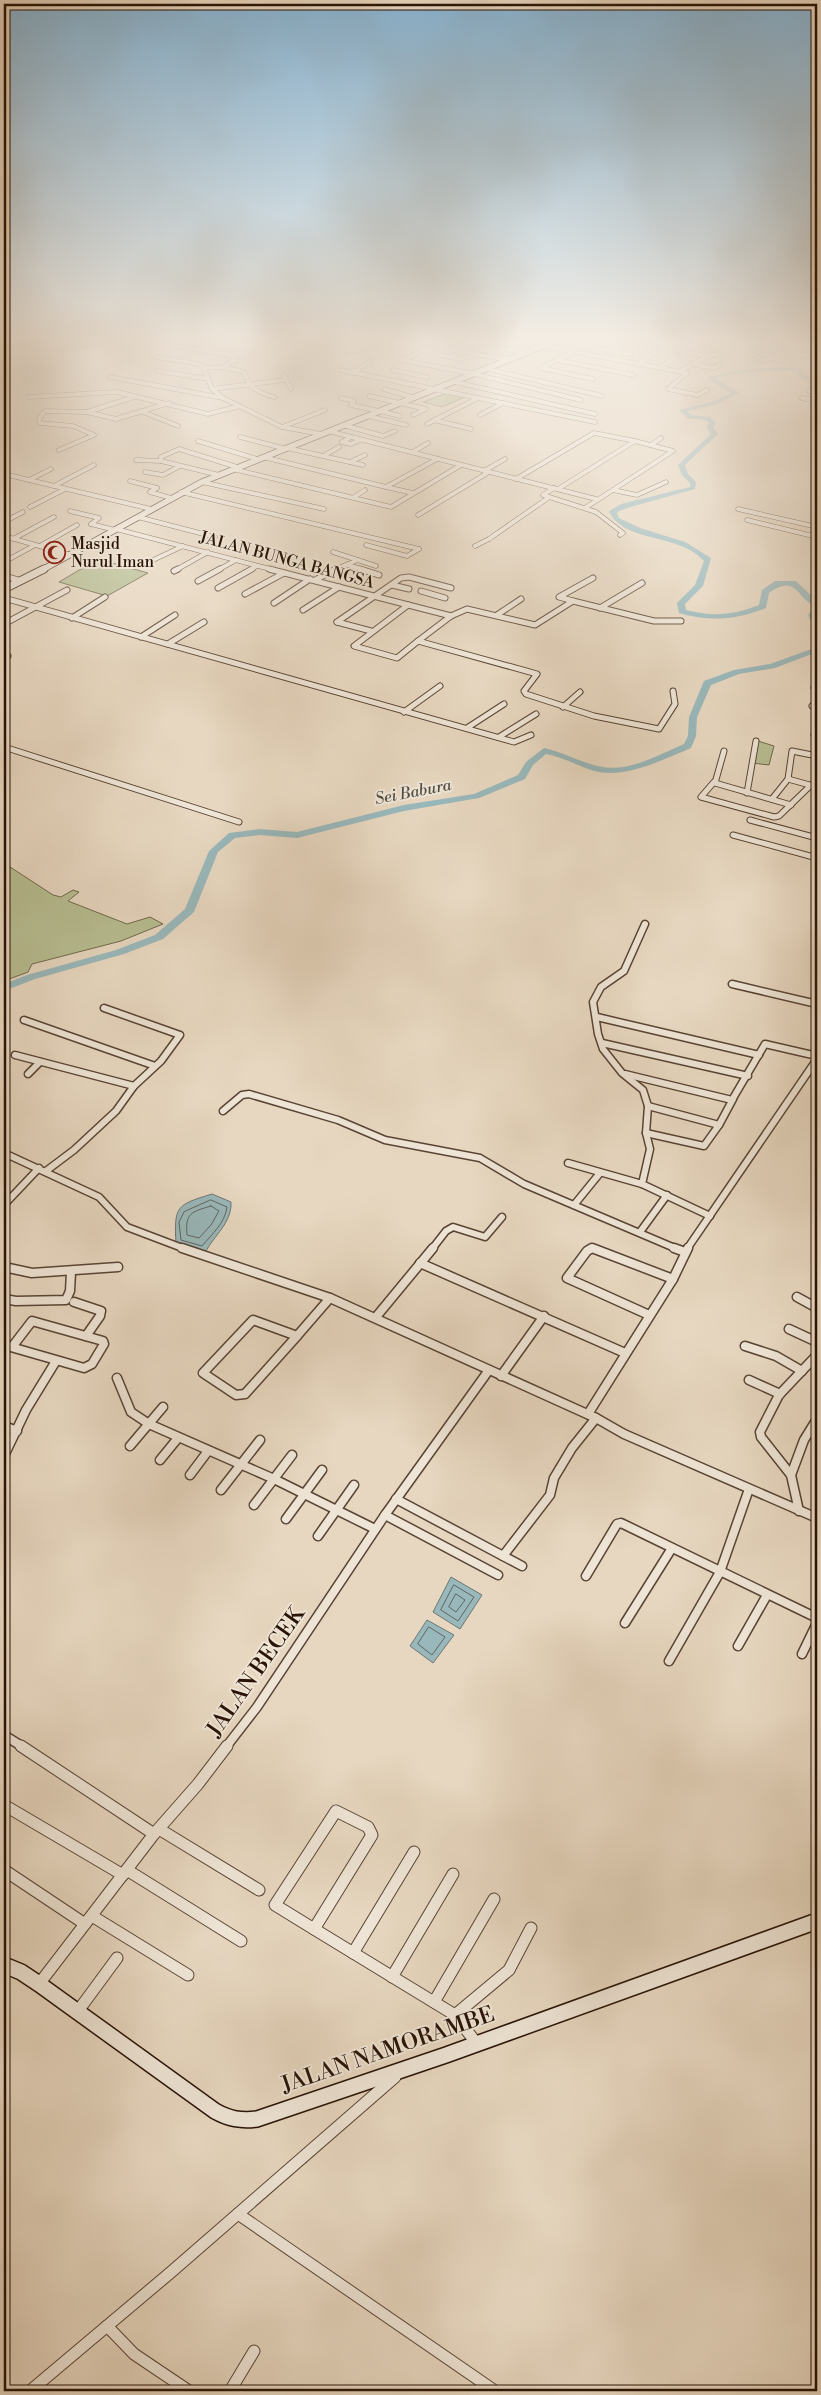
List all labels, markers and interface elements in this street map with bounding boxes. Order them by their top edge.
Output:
street label: JALAN BUNGA BANGSA [197,527,377,593]
place label: Masjid Nurul Iman [71,534,155,572]
mosque icon: Masjid Nurul Iman [43,541,67,565]
water label: Sei Babura [373,775,453,809]
street label: JALAN BECEK [201,1600,312,1743]
street label: JALAN NAMORAMBE [277,2001,498,2100]

